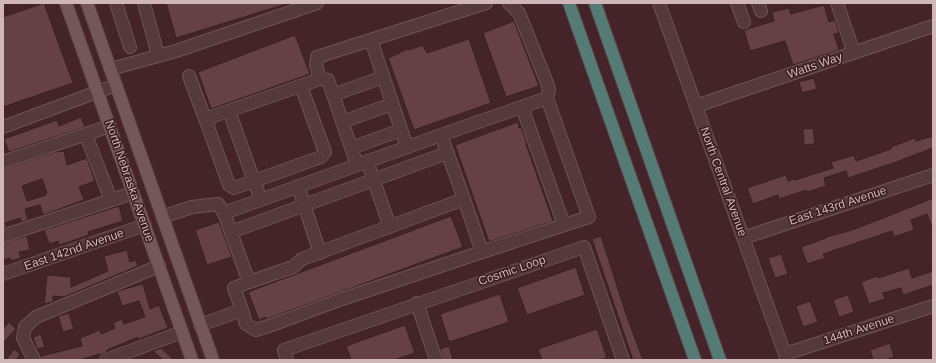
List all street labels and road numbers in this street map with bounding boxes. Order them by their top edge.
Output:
street label: Watts Way [786,50,844,82]
street label: North Nebraska Avenue [101,118,157,244]
street label: North Central Avenue [697,125,749,239]
street label: East 143rd Avenue [787,183,889,229]
street label: East 142nd Avenue [22,226,126,274]
street label: Cosmic Loop [477,253,547,289]
street label: 144th Avenue [822,312,896,348]

